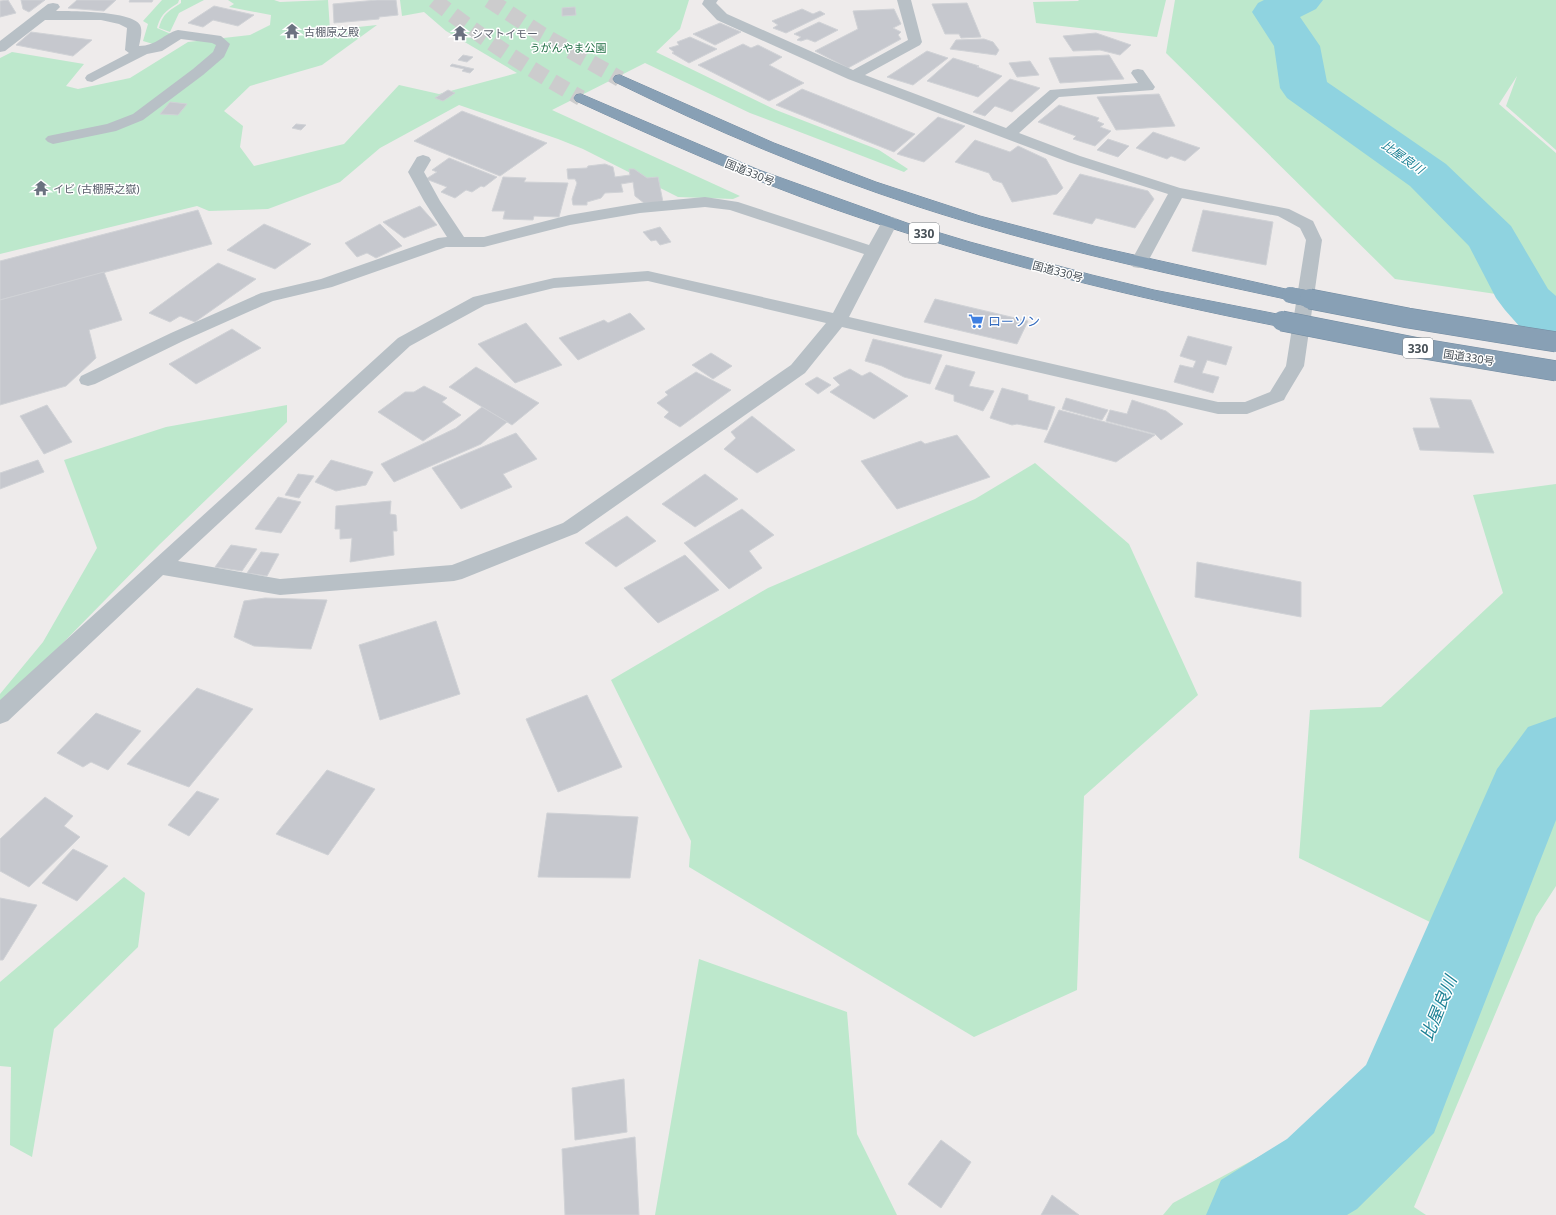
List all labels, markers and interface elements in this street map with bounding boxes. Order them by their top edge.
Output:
temple icon: 古棚原之殿 [283,22,301,40]
place label: 古棚原之殿 [304,24,359,39]
temple icon: シマトイモー [451,24,469,42]
place label: シマトイモー [472,26,538,41]
park label: うがんやま公園 [530,40,607,55]
water label: 比屋良川 [1378,136,1429,179]
street label: 国道330号 [723,155,777,189]
temple icon: イビ (古棚原之嶽) [32,179,50,197]
place label: イビ (古棚原之嶽) [53,181,139,196]
road number: 330 [909,223,939,243]
street label: 国道330号 [1031,257,1085,285]
supermarket icon: ローソン [967,312,985,330]
place label: ローソン [988,312,1040,330]
road number: 330 [1403,338,1433,358]
street label: 国道330号 [1442,346,1496,368]
water label: 比屋良川 [1415,970,1462,1044]

